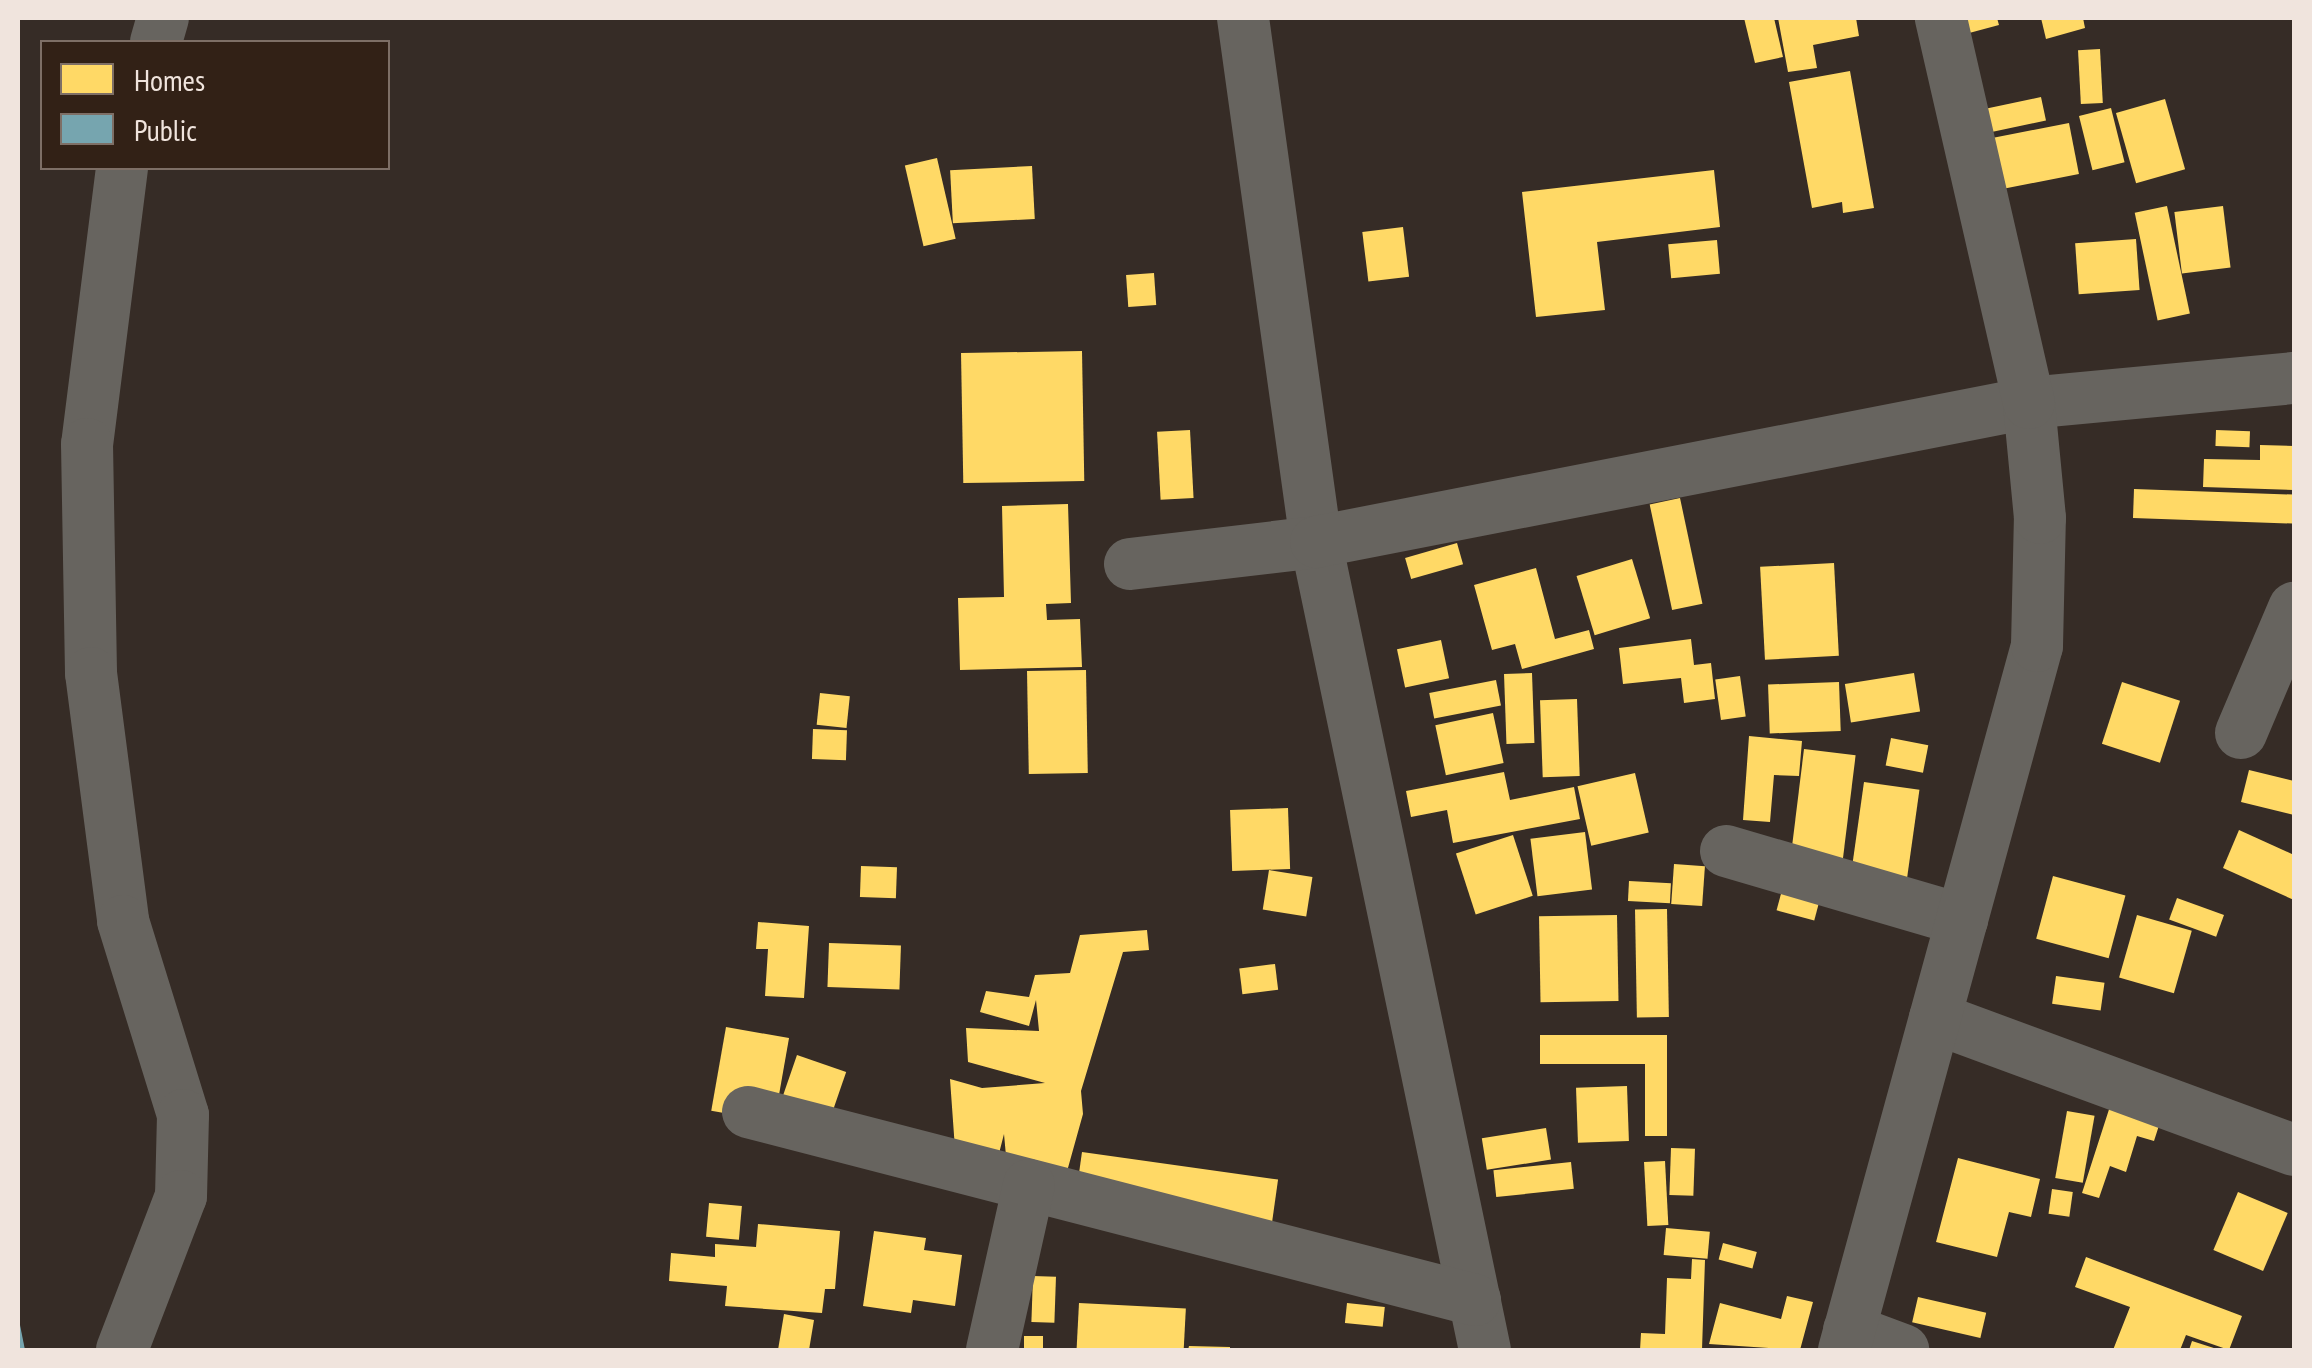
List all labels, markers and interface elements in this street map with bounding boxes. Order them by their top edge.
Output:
legend [40,40,390,170]
text: Homes [134,60,205,99]
text: Public [134,110,197,149]

